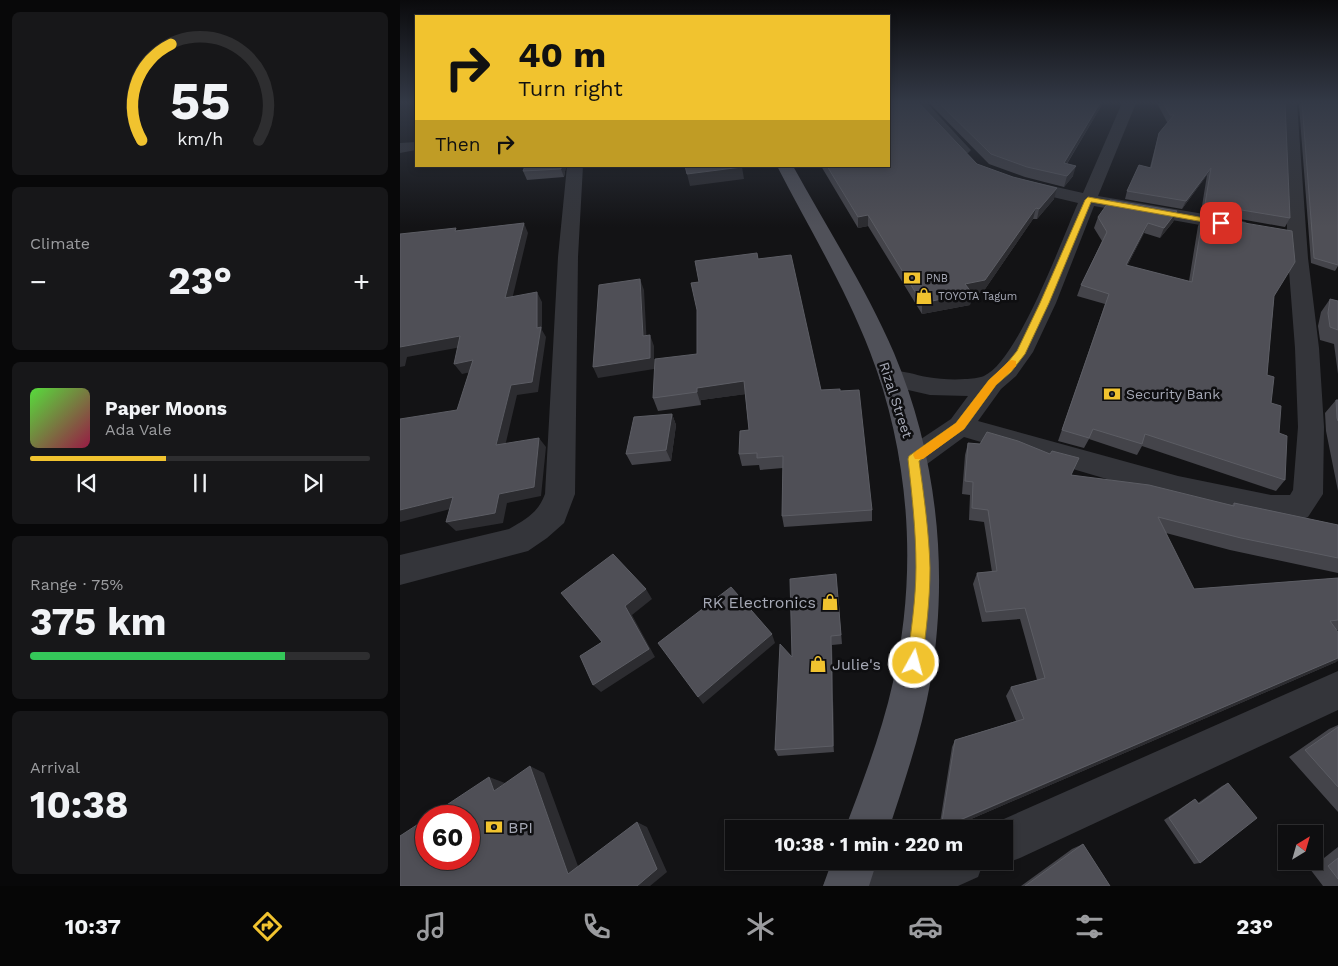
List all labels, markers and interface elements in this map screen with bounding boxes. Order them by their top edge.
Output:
text: 40 m [518,34,606,76]
icon: right [435,35,500,100]
text: 55 [170,71,230,132]
text: Turn right [518,76,623,101]
text: km/h [177,128,223,149]
icon: right [491,130,519,158]
text: Then [435,133,481,156]
pin [1200,202,1242,244]
icon: arrive [1207,209,1235,237]
text: Climate [30,234,90,253]
text: 23° [168,259,232,303]
text: − [30,265,47,298]
text: + [353,265,370,298]
bank icon: PNB [902,268,922,288]
place label: PNB [926,272,948,285]
shop icon: TOYOTA Tagum [914,286,934,306]
place label: TOYOTA Tagum [938,290,1017,303]
street label: Rizal Street [876,360,916,440]
bank icon: Security Bank [1102,384,1122,404]
place label: Security Bank [1126,386,1220,402]
text: Paper Moons [105,397,227,420]
text: Ada Vale [105,420,172,439]
icon: previous [73,469,101,497]
icon: pause [186,469,214,497]
icon: next [299,469,327,497]
text: Range · 75% [30,575,123,594]
shop icon: RK Electronics [820,592,840,612]
place label: RK Electronics [702,593,816,612]
text: 375 km [30,600,167,644]
position arrow [887,636,939,688]
shop icon: Julie's [808,654,828,674]
place label: Julie's [832,655,881,674]
text: Arrival [30,758,80,777]
text: 10:38 [30,783,129,827]
speed limit sign: 60 [415,805,480,870]
bank icon: BPI [484,817,504,837]
place label: BPI [508,818,533,837]
north arrow [1278,825,1322,870]
map controls [1278,825,1323,870]
text: 10:38 · 1 min · 220 m [775,833,963,856]
icon: directions [250,909,285,944]
icon: music [414,909,449,944]
icon: phone [579,909,614,944]
icon: climate [743,909,778,944]
icon: car [908,909,943,944]
icon: filters [1072,909,1107,944]
text: 10:37 [65,914,121,939]
text: 23° [1236,914,1273,939]

